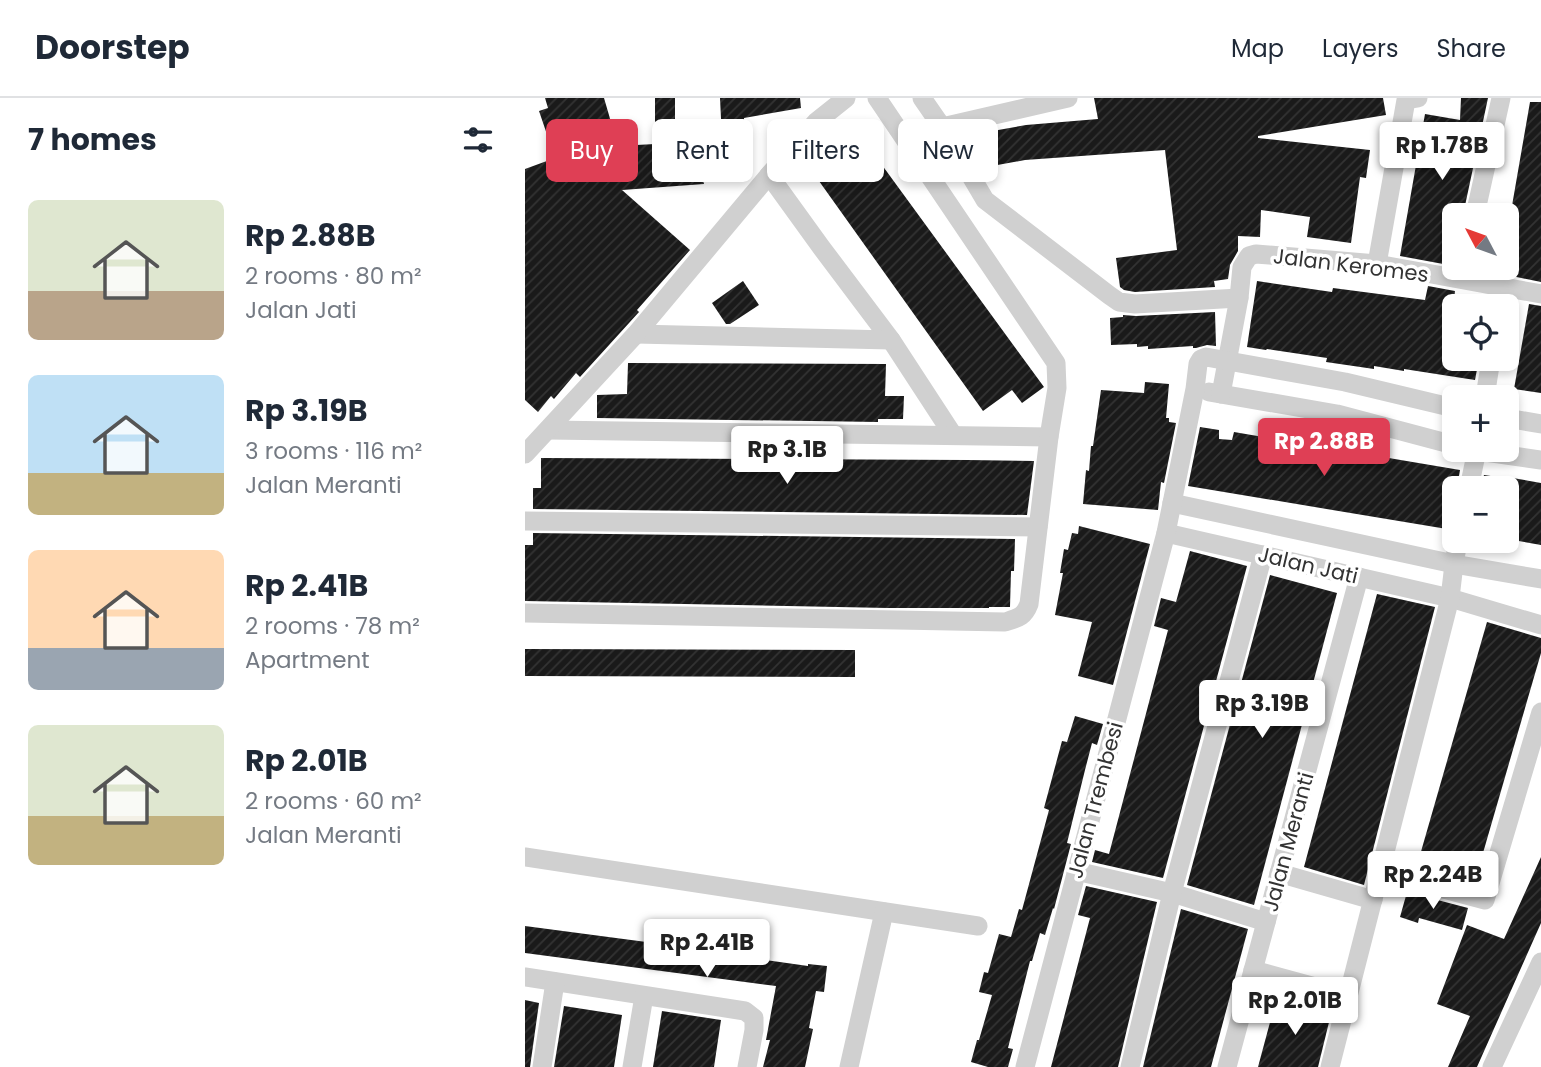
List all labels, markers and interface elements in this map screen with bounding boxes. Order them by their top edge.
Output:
text: Doorstep [35,24,190,71]
text: Map [1231,32,1284,65]
text: Layers [1322,32,1398,65]
text: Share [1436,32,1506,65]
text: 7 homes [28,118,157,161]
chip: Buy [546,119,638,182]
chip: Rent [652,119,753,182]
chip: Filters [767,119,884,182]
chip: New [898,119,998,182]
icon: filters [459,121,497,159]
pin: Rp 1.78B [1370,122,1514,182]
text: Rp 1.78B [1396,129,1489,161]
north arrow [1442,203,1519,280]
map controls [1442,203,1519,553]
text: Rp 2.88B [245,214,376,257]
icon: home [84,228,168,312]
street label: Jalan Keromes [1272,241,1430,289]
text: 2 rooms · 80 m² [245,260,422,292]
text: Jalan Jati [245,294,357,326]
button: locate [1442,294,1519,371]
button: + [1442,385,1519,462]
text: Rp 3.19B [245,389,367,432]
icon: home [84,403,168,487]
pin: Rp 2.88B [1252,418,1396,478]
text: Rp 2.88B [1274,425,1374,457]
pin: Rp 3.1B [722,426,852,486]
text: Rp 3.1B [747,433,827,465]
text: 3 rooms · 116 m² [245,435,422,467]
text: Jalan Meranti [245,469,402,501]
button: − [1442,476,1519,553]
street label: Jalan Jati [1255,539,1361,591]
text: Rp 2.41B [245,564,368,607]
icon: home [84,578,168,662]
text: 2 rooms · 78 m² [245,610,420,642]
text: Apartment [245,644,370,676]
pin: Rp 3.19B [1190,680,1334,740]
text: Rp 3.19B [1215,687,1309,719]
street label: Jalan Trembesi [1060,719,1130,881]
text: Rp 2.01B [245,739,368,782]
icon: home [84,753,168,837]
street label: Jalan Meranti [1255,769,1321,915]
text: 2 rooms · 60 m² [245,785,422,817]
text: Jalan Meranti [245,819,402,851]
pin: Rp 2.24B [1361,852,1505,911]
text: Rp 2.24B [1384,858,1482,890]
pin: Rp 2.41B [635,920,779,979]
text: Rp 2.41B [660,926,754,958]
pin: Rp 2.01B [1223,978,1367,1037]
text: Rp 2.01B [1248,984,1342,1016]

